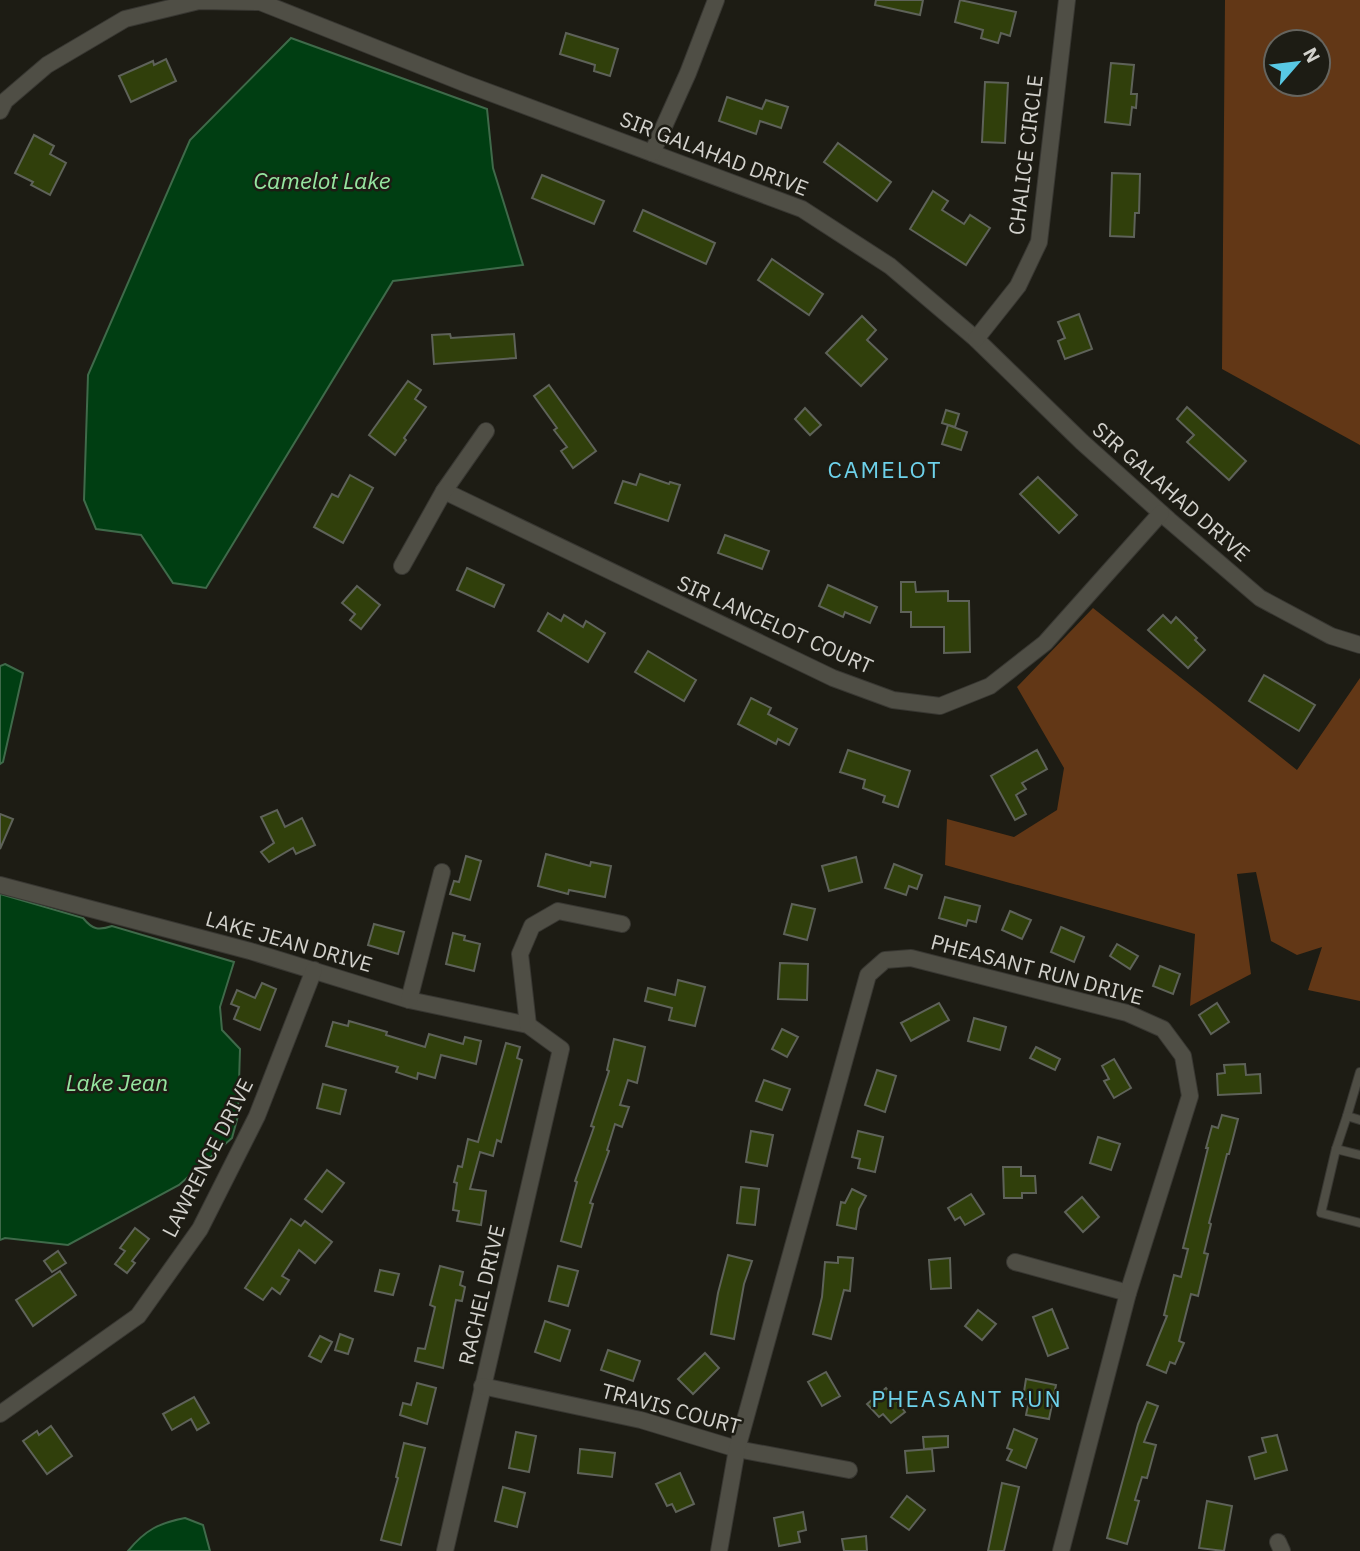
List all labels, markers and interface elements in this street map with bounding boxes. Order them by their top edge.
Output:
north arrow [1262,28,1332,98]
text: N [1298,43,1326,67]
street label: CHALICE CIRCLE [1001,73,1049,236]
street label: SIR GALAHAD DRIVE [616,104,813,202]
water label: Camelot Lake [253,165,391,195]
street label: SIR GALAHAD DRIVE [1087,415,1256,567]
district label: CAMELOT [828,454,942,484]
street label: SIR LANCELOT COURT [673,568,878,680]
street label: LAKE JEAN DRIVE [203,904,376,978]
street label: PHEASANT RUN DRIVE [928,927,1147,1011]
water label: Lake Jean [66,1067,168,1097]
street label: LAWRENCE DRIVE [155,1073,259,1242]
street label: RACHEL DRIVE [451,1222,511,1368]
street label: TRAVIS COURT [598,1376,744,1440]
district label: PHEASANT RUN [871,1383,1063,1413]

